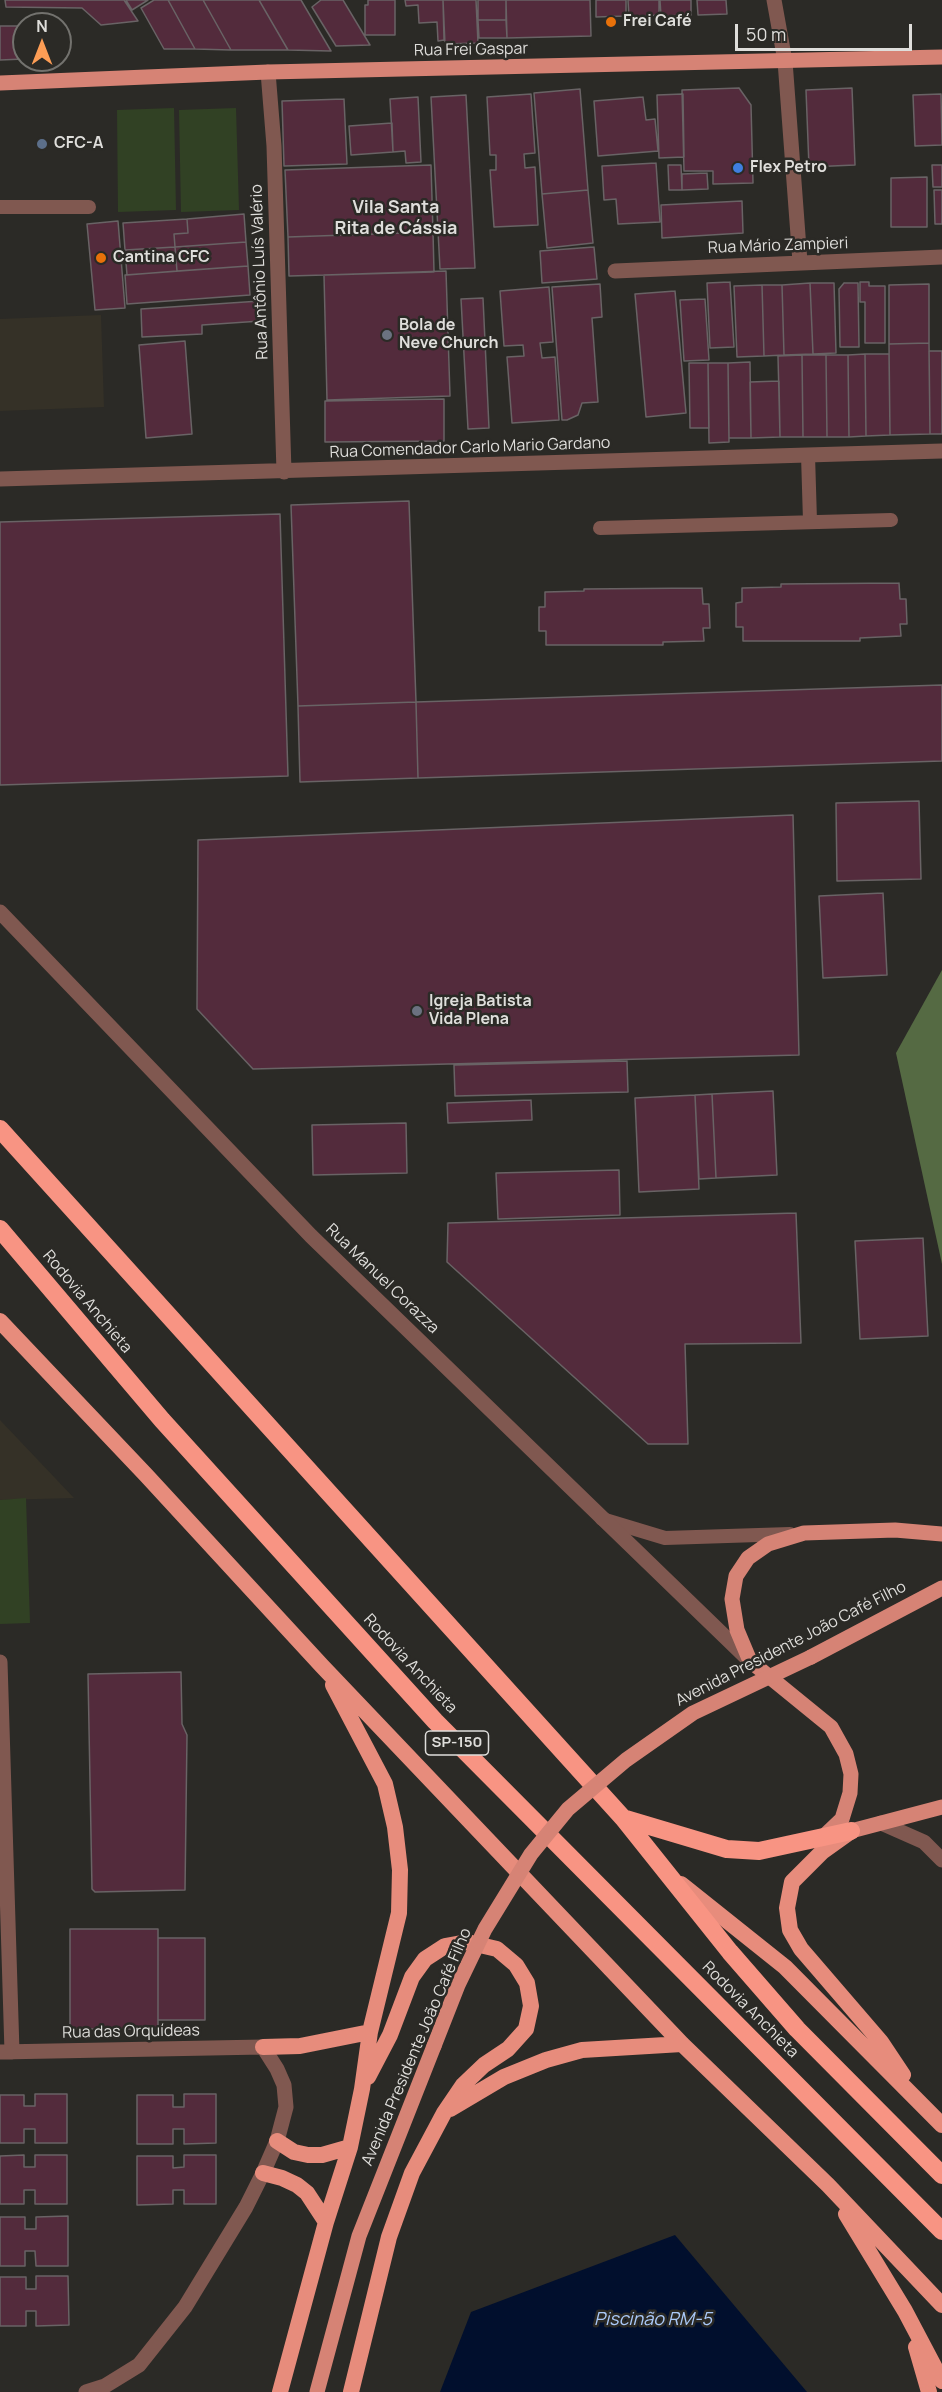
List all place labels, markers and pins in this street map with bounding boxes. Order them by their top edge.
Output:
place label: Frei Café [623,12,692,32]
marker: Frei Café [604,15,618,29]
place label: CFC-A [54,134,103,154]
marker: CFC-A [35,137,49,151]
place label: Flex Petro [750,158,827,178]
marker: Flex Petro [731,161,745,175]
place label: Cantina CFC [113,248,210,268]
marker: Cantina CFC [94,251,108,265]
place label: Bola de Neve Church [399,316,498,354]
marker: Bola de Neve Church [380,328,394,342]
place label: Igreja Batista Vida Plena [429,992,532,1030]
marker: Igreja Batista Vida Plena [410,1004,424,1018]

